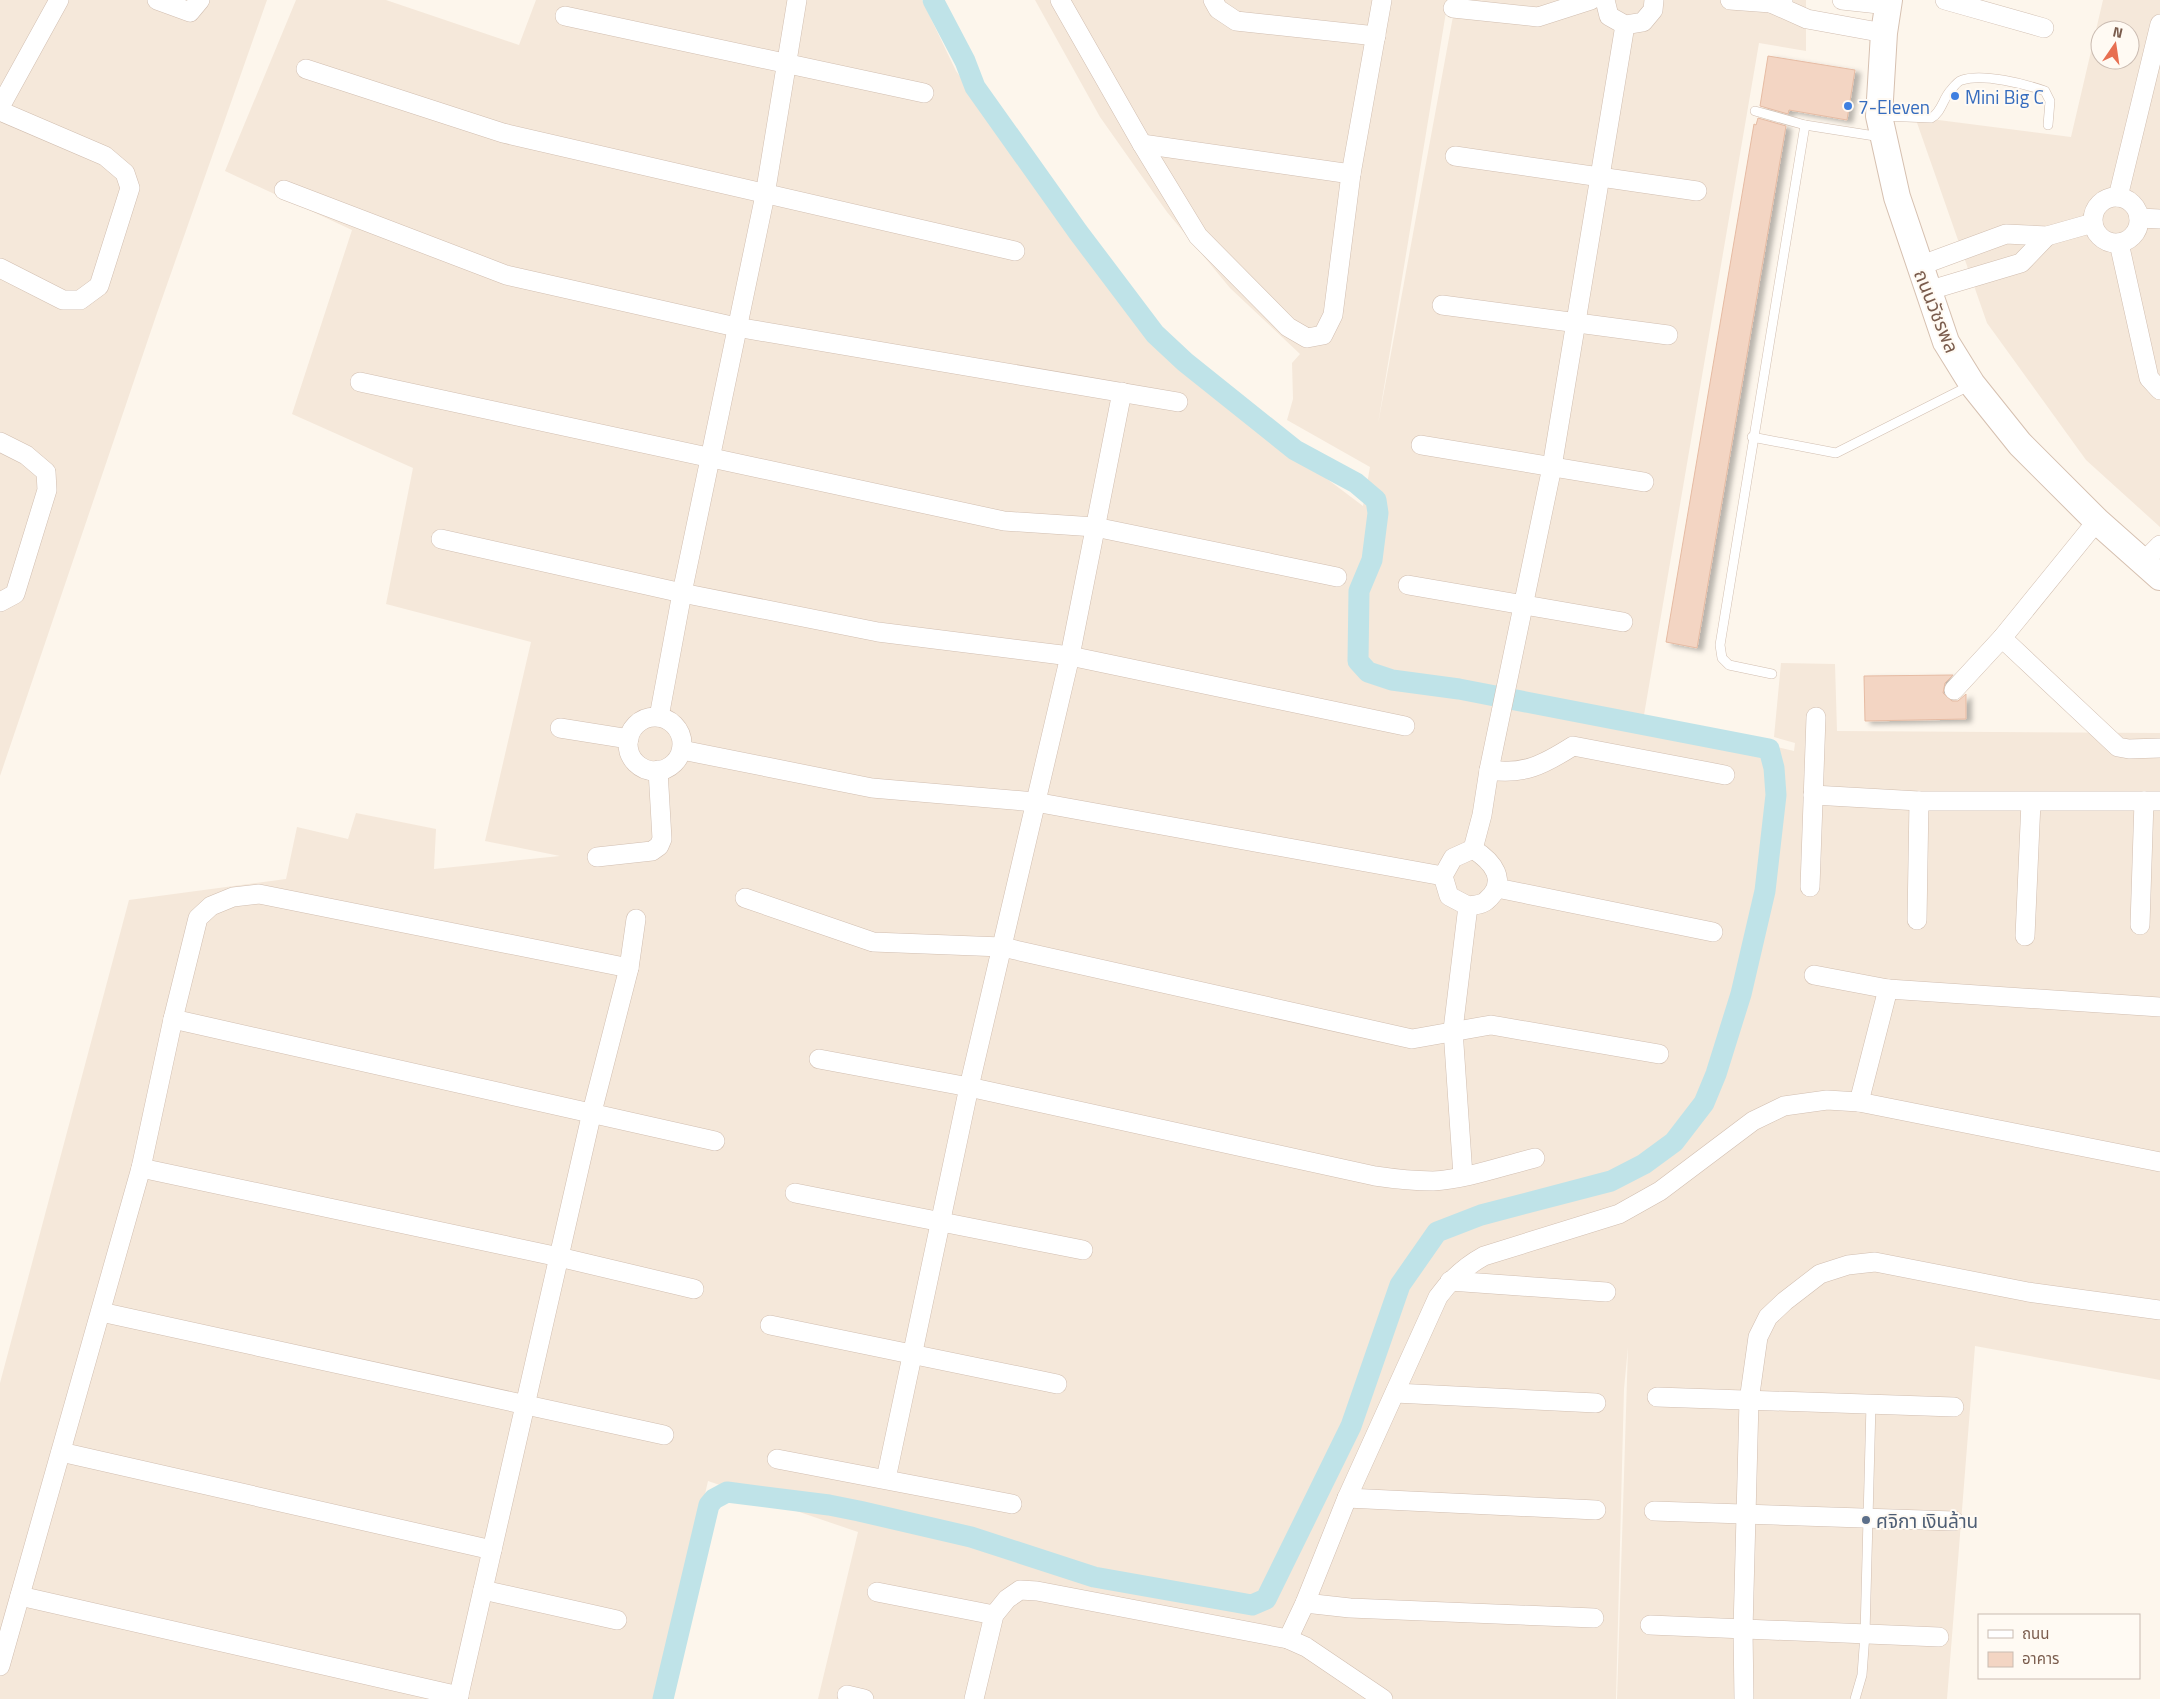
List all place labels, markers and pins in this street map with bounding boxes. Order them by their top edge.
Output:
place label: Mini Big C [1965,82,2044,111]
marker: Mini Big C [1949,90,1961,102]
place label: 7-Eleven [1858,92,1930,121]
marker: 7-Eleven [1842,100,1854,112]
place label: ศจิกา เงินล้าน [1876,1506,1978,1535]
marker: ศจิกา เงินล้าน [1860,1514,1872,1526]

